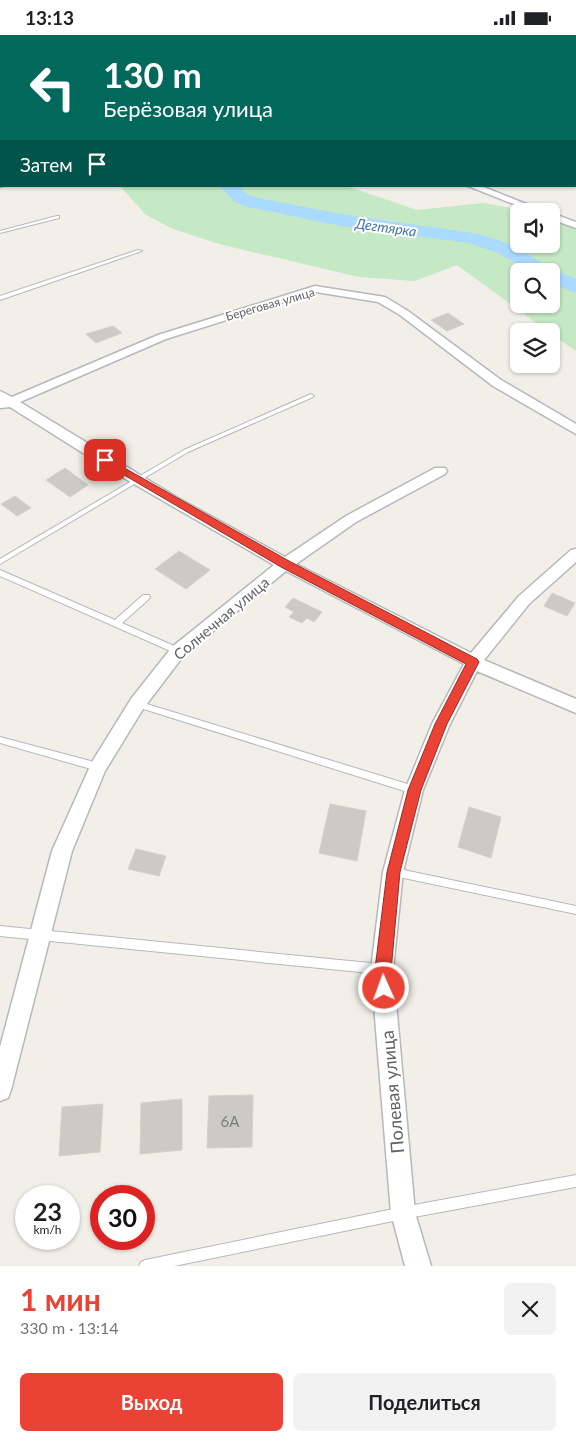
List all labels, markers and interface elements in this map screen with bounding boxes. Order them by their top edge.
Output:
text: 13:13 [25,6,74,29]
text: 130 m [103,53,202,95]
icon: left [20,55,85,120]
text: Берёзовая улица [103,95,273,122]
icon: arrive [83,150,111,178]
text: Затем [20,153,73,176]
map controls [510,203,560,373]
button: sound [510,203,560,253]
water label: Дегтярка [353,214,418,240]
button: search [510,263,560,313]
street label: Береговая улица [224,284,316,324]
button: layers [510,323,560,373]
pin [84,439,126,481]
icon: arrive [91,446,119,474]
street label: Солнечная улица [170,573,272,663]
position arrow [357,961,409,1013]
street label: Полевая улица [376,1030,408,1154]
house number: 6А [221,1112,240,1130]
speed limit sign: 30 [90,1185,155,1250]
text: 23 [33,1196,62,1226]
text: km/h [33,1222,62,1237]
text: 1 мин [20,1281,101,1317]
button: close [504,1283,556,1335]
text: 330 m · 13:14 [20,1318,119,1337]
button: Выход [20,1373,283,1431]
button: Поделиться [293,1373,556,1431]

